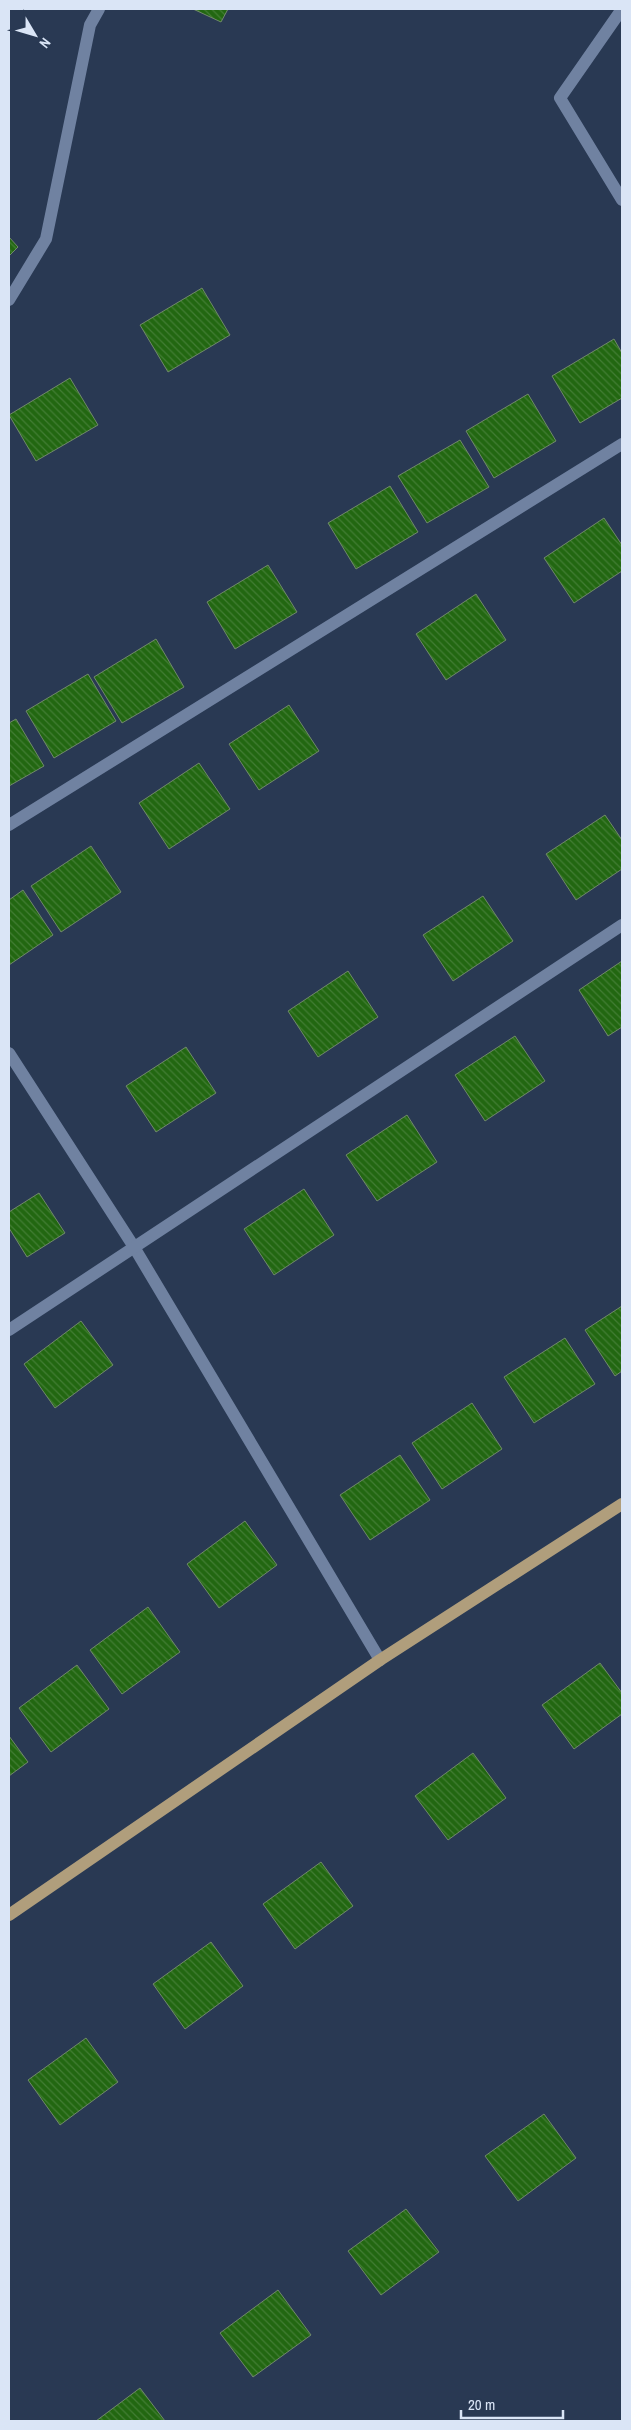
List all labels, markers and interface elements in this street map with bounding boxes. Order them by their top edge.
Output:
north arrow [10,10,60,60]
text: N [36,34,55,52]
scale bar [461,2388,564,2420]
text: 20 m [468,2394,495,2415]

